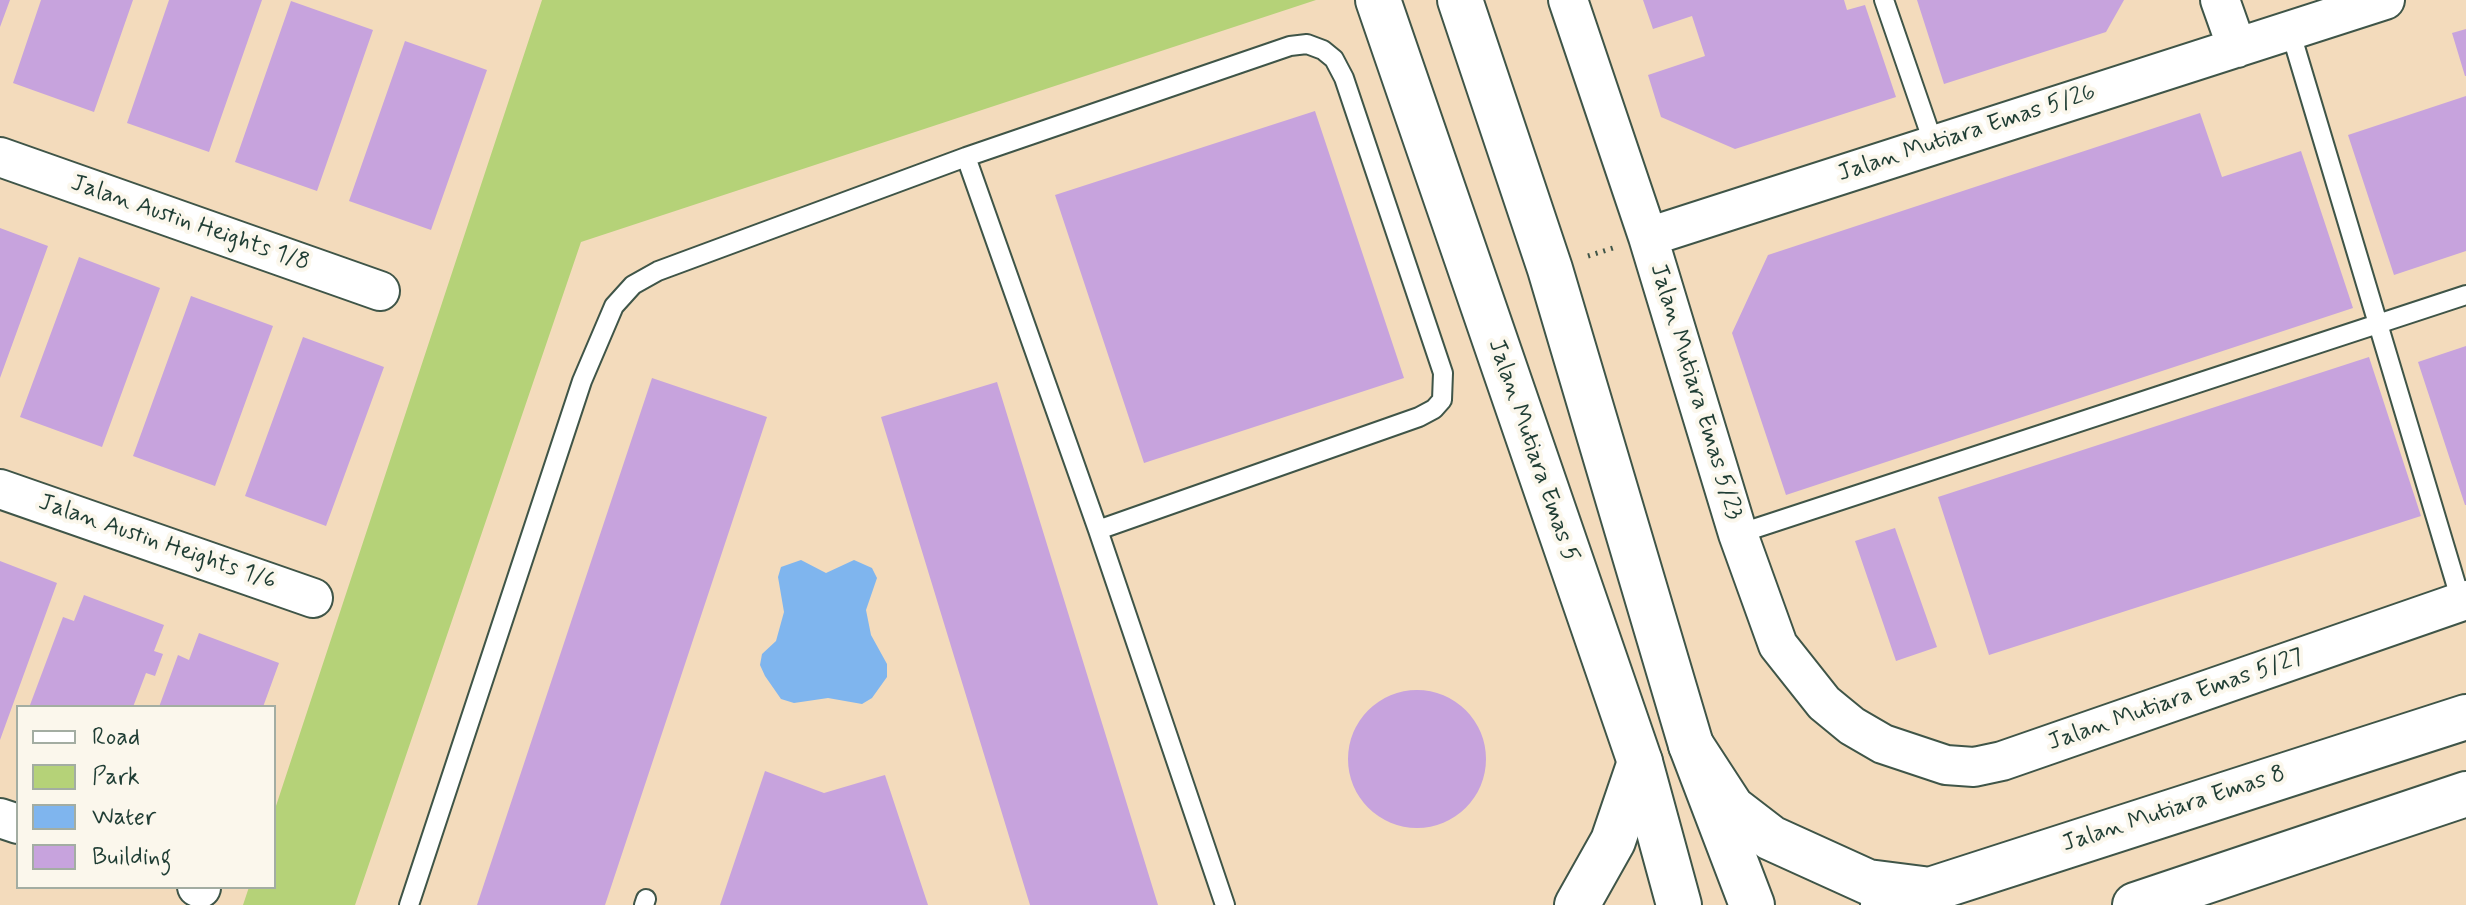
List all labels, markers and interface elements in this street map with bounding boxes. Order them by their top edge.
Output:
street label: Jalan Mutiara Emas 5/26 [1834,79,2100,189]
street label: Jalan Austin Heights 1/8 [67,170,313,278]
street label: Jalan Mutiara Emas 5/23 [1642,260,1748,524]
street label: Jalan Mutiara Emas 5 [1480,336,1584,566]
street label: Jalan Austin Heights 1/6 [34,489,280,597]
street label: Jalan Mutiara Emas 5/27 [2045,644,2307,758]
legend [16,705,276,889]
text: Road [92,722,140,753]
street label: Jalan Mutiara Emas 8 [2059,760,2289,860]
text: Park [92,762,140,793]
text: Water [92,802,156,833]
text: Building [92,842,172,873]

